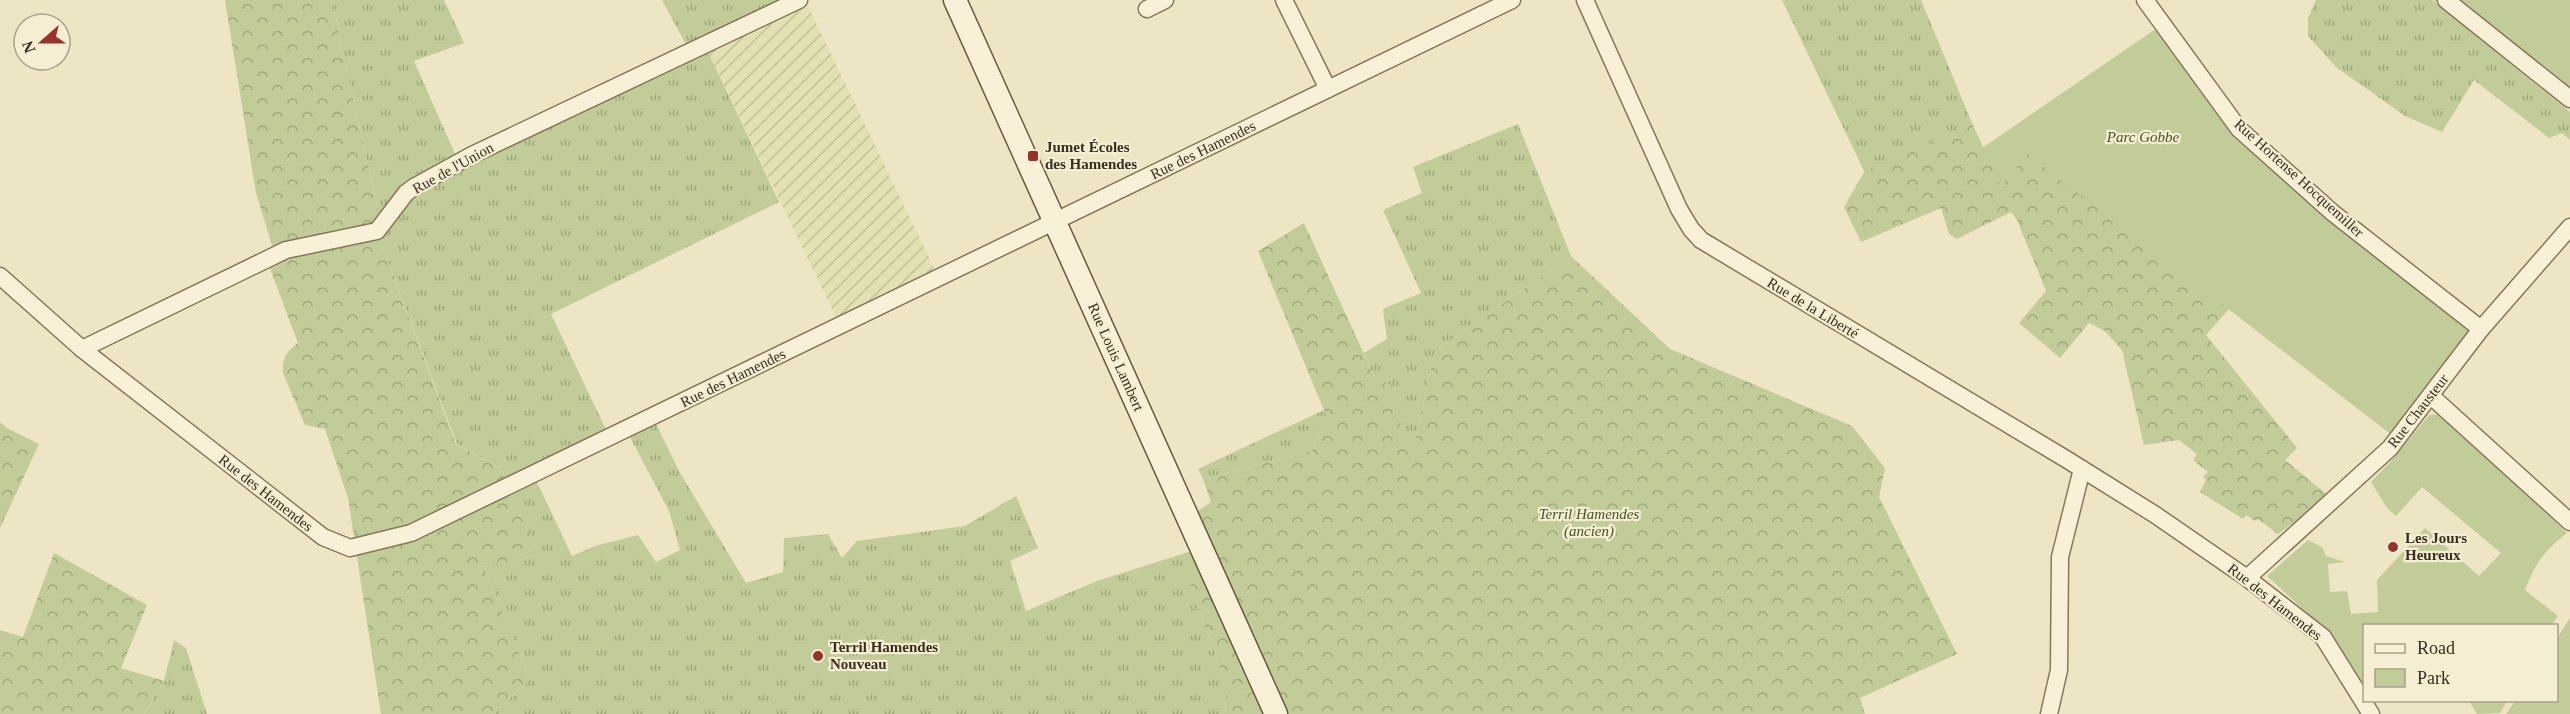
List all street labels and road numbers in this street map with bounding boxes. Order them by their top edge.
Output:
street label: Rue Hortense Hocquemiller [2231,116,2367,240]
street label: Rue des Hamendes [1148,118,1258,182]
street label: Rue de l'Union [410,139,497,197]
street label: Rue de la Liberté [1764,274,1862,342]
street label: Rue Louis Lambert [1085,300,1147,414]
street label: Rue des Hamendes [678,346,788,410]
street label: Rue Chausteur [2384,371,2452,451]
street label: Rue des Hamendes [216,451,316,535]
street label: Rue des Hamendes [2225,560,2325,644]

